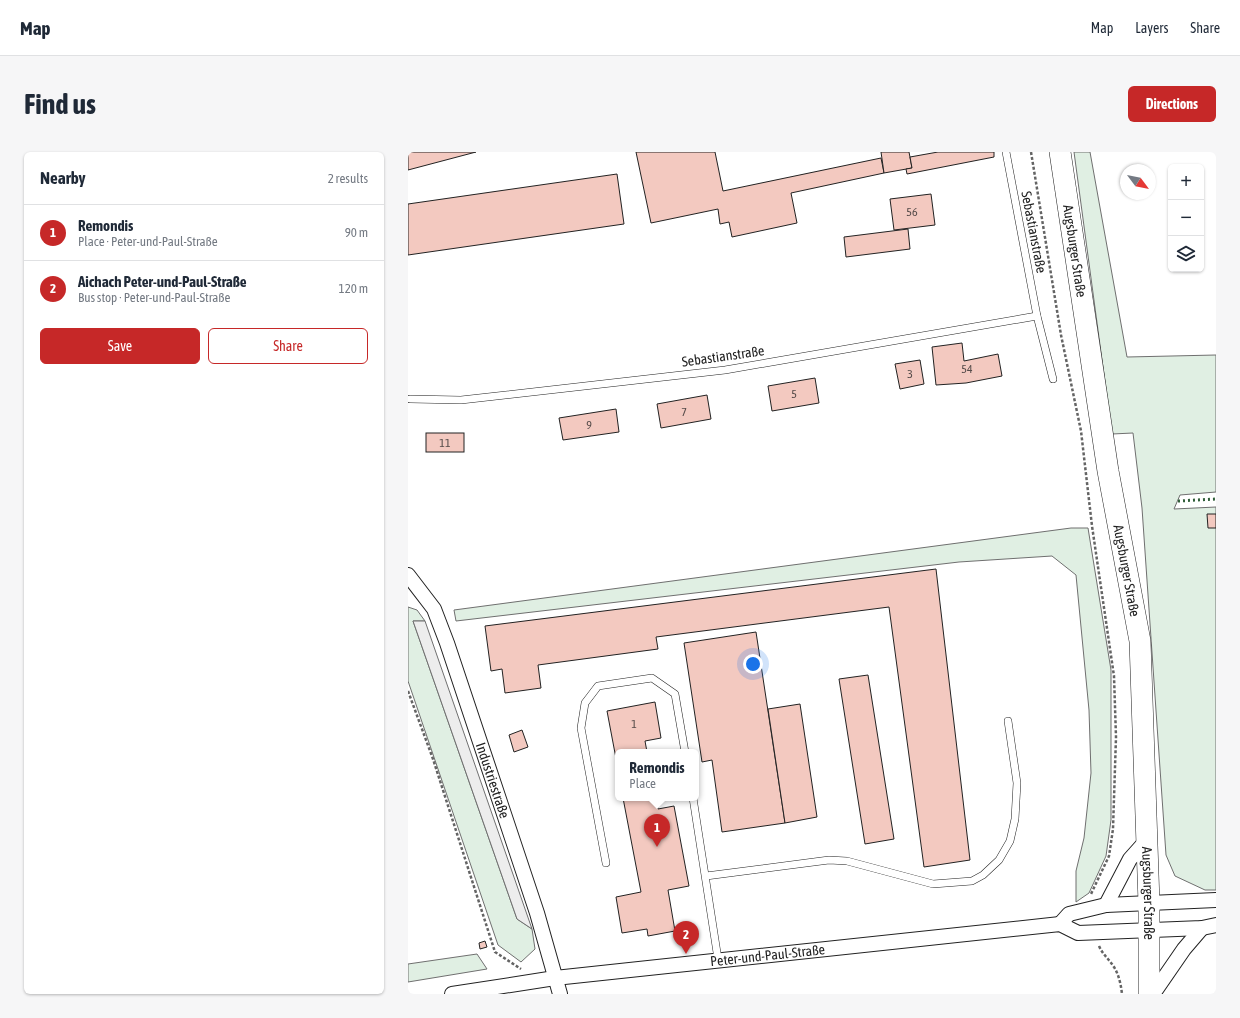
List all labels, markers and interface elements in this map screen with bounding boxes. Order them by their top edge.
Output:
text: Map [20,17,51,39]
text: Map [1091,20,1113,36]
text: Layers [1135,20,1168,36]
text: Share [1190,20,1220,36]
button: Directions [1128,86,1216,122]
text: Find us [24,88,96,120]
north arrow [1120,164,1156,200]
map controls [1168,164,1204,272]
button: + [1168,164,1204,200]
text: Nearby [40,168,86,188]
text: 2 results [328,171,368,186]
street label: Sebastianstraße [1018,190,1050,274]
button: − [1168,200,1204,236]
street label: Augsburger Straße [1060,204,1090,298]
house number: 56 [906,205,918,219]
text: Remondis [78,217,133,234]
text: 1 [50,225,56,240]
text: 90 m [345,225,368,240]
text: Place · Peter-und-Paul-Straße [78,234,218,249]
button: layers [1168,236,1204,272]
text: Aichach Peter-und-Paul-Straße [78,273,247,290]
text: 2 [50,281,56,296]
text: 120 m [339,281,368,296]
text: Bus stop · Peter-und-Paul-Straße [78,290,230,305]
button: Save [40,328,200,364]
button: Share [208,328,368,364]
street label: Sebastianstraße [681,342,765,370]
house number: 54 [961,362,973,376]
house number: 3 [907,367,913,381]
house number: 5 [791,387,797,401]
house number: 7 [681,405,687,419]
house number: 9 [586,418,592,432]
house number: 11 [439,436,451,450]
street label: Augsburger Straße [1110,523,1143,618]
your location [743,654,763,674]
house number: 1 [631,717,637,731]
street label: Industriestraße [473,740,513,820]
popup [615,749,699,801]
text: Remondis [629,759,685,776]
text: Place [629,776,656,791]
pin: 1 [644,814,670,847]
street label: Augsburger Straße [1139,846,1157,940]
pin: 2 [673,921,699,954]
street label: Peter-und-Paul-Straße [709,941,826,969]

